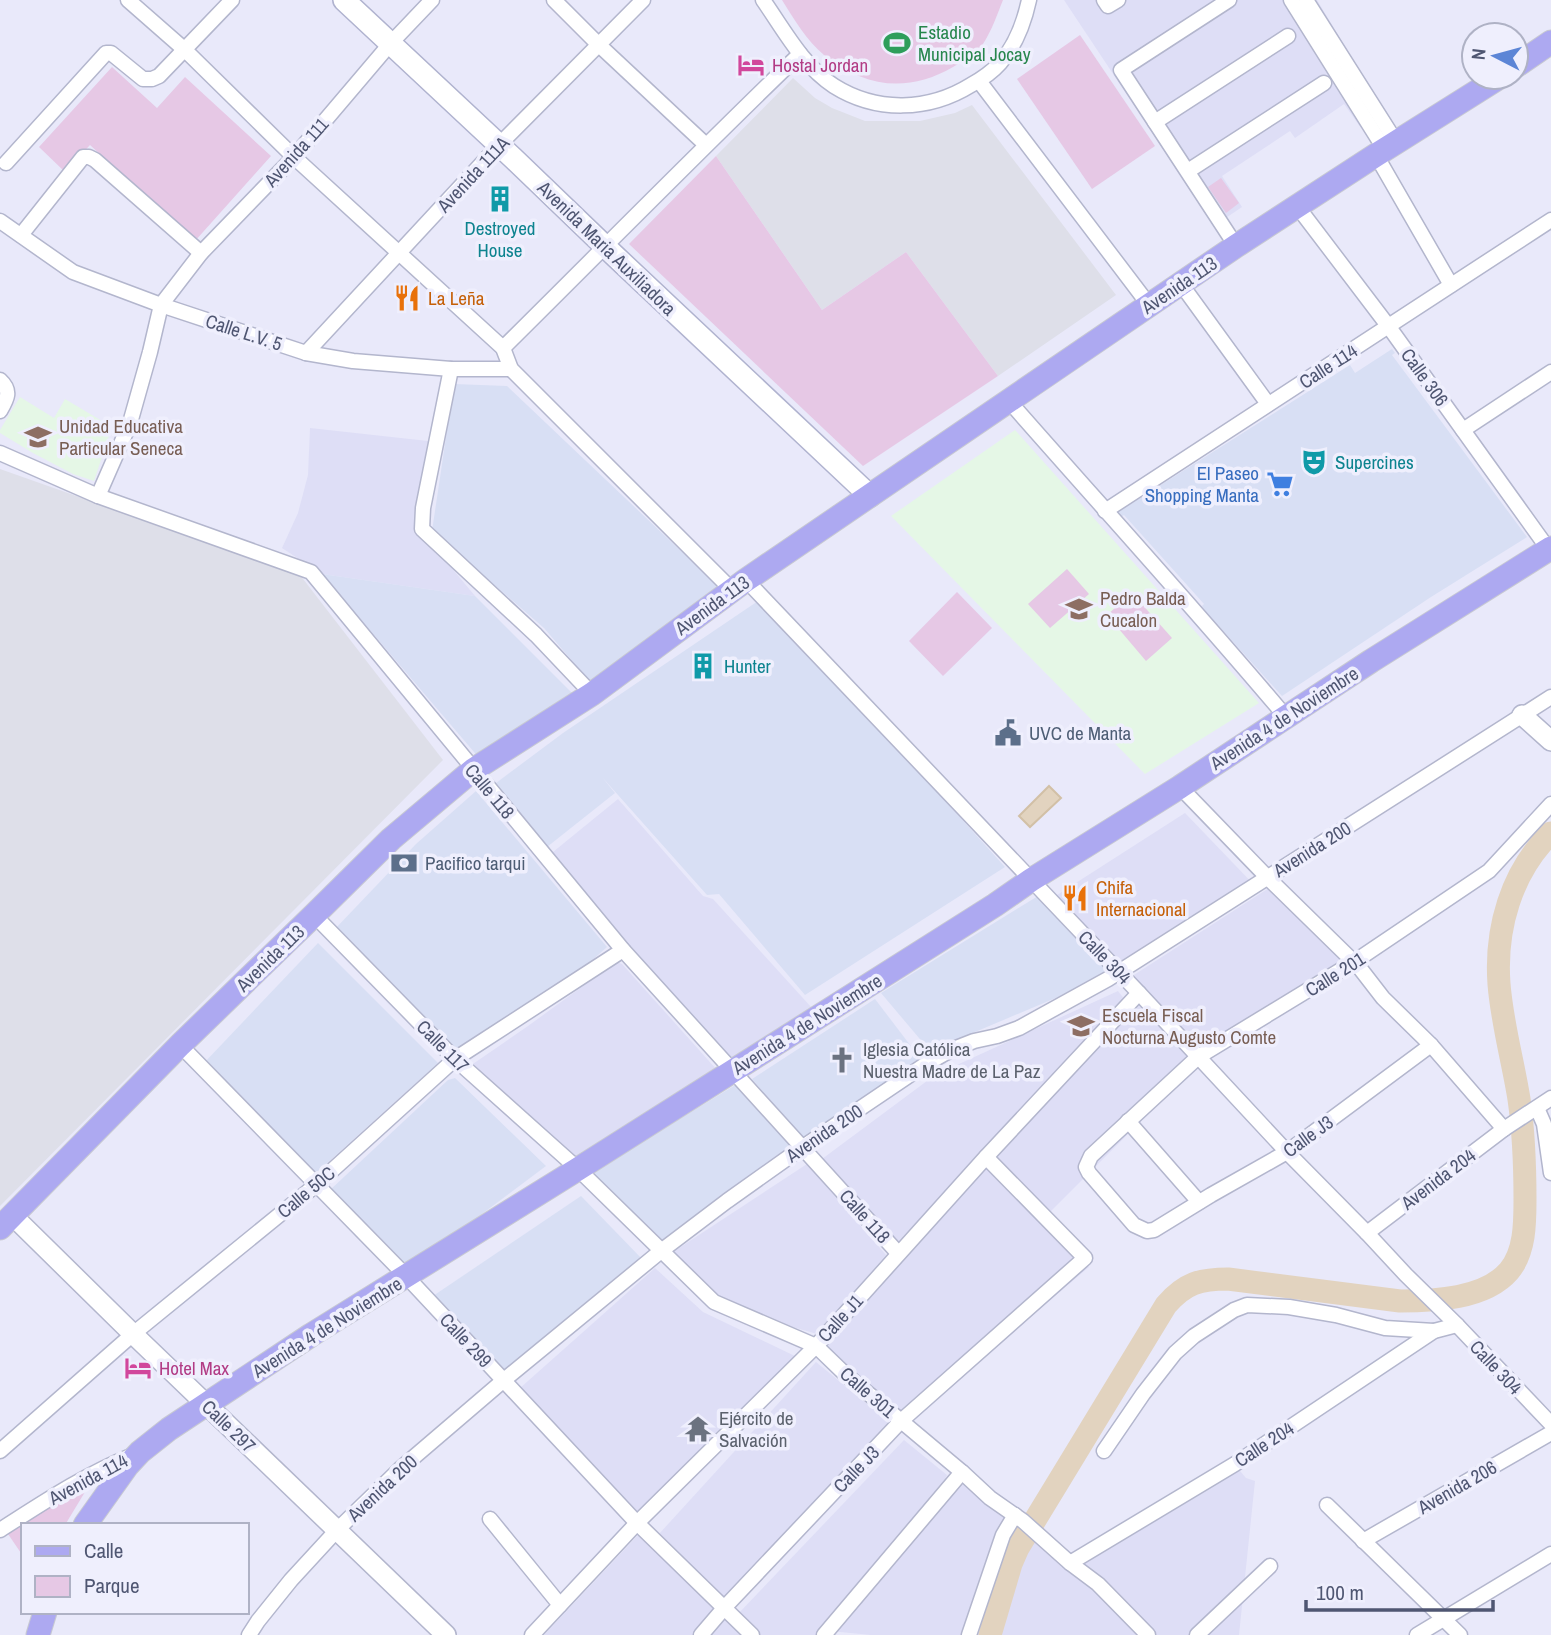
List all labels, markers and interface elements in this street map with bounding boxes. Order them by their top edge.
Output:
place label: Estadio Municipal Jocay [918,19,1031,67]
north arrow [1460,21,1530,91]
sports icon: Estadio Municipal Jocay [882,28,912,58]
text: N [1465,47,1492,61]
hotel icon: Hostal Jordan [736,50,766,80]
place label: Hostal Jordan [772,52,868,78]
street label: Avenida 111 [257,111,334,193]
street label: Avenida 111A [430,130,515,218]
street label: Avenida Maria Auxiliadora [531,174,682,321]
building icon: Destroyed House [485,184,515,214]
place label: Destroyed House [464,215,536,263]
street label: Avenida 113 [1135,250,1222,320]
restaurant icon: La Leña [392,283,422,313]
place label: La Leña [428,285,485,311]
street label: Calle L.V. 5 [202,307,286,357]
street label: Calle 114 [1294,337,1362,395]
street label: Calle 306 [1395,343,1455,411]
place label: Unidad Educativa Particular Seneca [59,413,183,461]
school or university icon: Unidad Educativa Particular Seneca [23,422,53,452]
theatre icon: Supercines [1299,447,1329,477]
place label: Supercines [1335,449,1414,475]
place label: El Paseo Shopping Manta [1145,460,1259,508]
supermarket icon: El Paseo Shopping Manta [1265,469,1295,499]
street label: Avenida 113 [669,569,754,641]
place label: Pedro Balda Cucalon [1100,585,1186,633]
school or university icon: Pedro Balda Cucalon [1064,594,1094,624]
building icon: Hunter [688,651,718,681]
place label: Hunter [724,653,772,679]
street label: Avenida 4 de Noviembre [1204,660,1363,776]
public building icon: UVC de Manta [993,718,1023,748]
place label: UVC de Manta [1029,720,1132,746]
street label: Calle 118 [459,758,521,824]
street label: Avenida 200 [1267,815,1356,884]
bank icon: Pacifico tarqui [389,848,419,878]
place label: Pacifico tarqui [425,850,525,876]
place label: Chifa Internacional [1096,874,1186,922]
restaurant icon: Chifa Internacional [1060,883,1090,913]
street label: Avenida 113 [229,919,310,998]
street label: Calle 304 [1073,924,1137,990]
street label: Calle 201 [1300,945,1370,1002]
street label: Avenida 4 de Noviembre [726,967,887,1081]
place label: Escuela Fiscal Nocturna Augusto Comte [1102,1002,1276,1050]
school or university icon: Escuela Fiscal Nocturna Augusto Comte [1066,1011,1096,1041]
street label: Calle 117 [411,1014,475,1078]
place label: Iglesia Católica Nuestra Madre de La Paz [863,1036,1041,1084]
church icon: Iglesia Católica Nuestra Madre de La Paz [827,1045,857,1075]
street label: Avenida 200 [780,1098,867,1169]
street label: Calle J3 [1278,1109,1338,1163]
street label: Avenida 204 [1395,1142,1481,1216]
street label: Calle 50C [271,1160,341,1224]
street label: Calle 118 [834,1183,896,1249]
street label: Avenida 4 de Noviembre [246,1270,407,1384]
street label: Calle J1 [812,1288,869,1348]
street label: Calle 299 [434,1307,498,1373]
street label: Calle 304 [1464,1334,1528,1400]
hotel icon: Hotel Max [123,1353,153,1383]
place label: Hotel Max [159,1355,229,1381]
street label: Calle 301 [835,1361,902,1424]
street label: Calle 297 [196,1394,262,1458]
place label: Ejército de Salvación [719,1405,793,1453]
temple icon: Ejército de Salvación [683,1414,713,1444]
street label: Calle 204 [1229,1415,1299,1473]
street label: Calle J3 [827,1440,885,1498]
street label: Avenida 114 [43,1447,132,1511]
street label: Avenida 200 [341,1449,423,1528]
street label: Avenida 206 [1412,1454,1501,1521]
legend [21,1523,248,1614]
text: Calle [84,1536,123,1565]
scale bar [1306,1568,1493,1612]
text: Parque [84,1571,140,1600]
text: 100 m [1316,1578,1364,1607]

